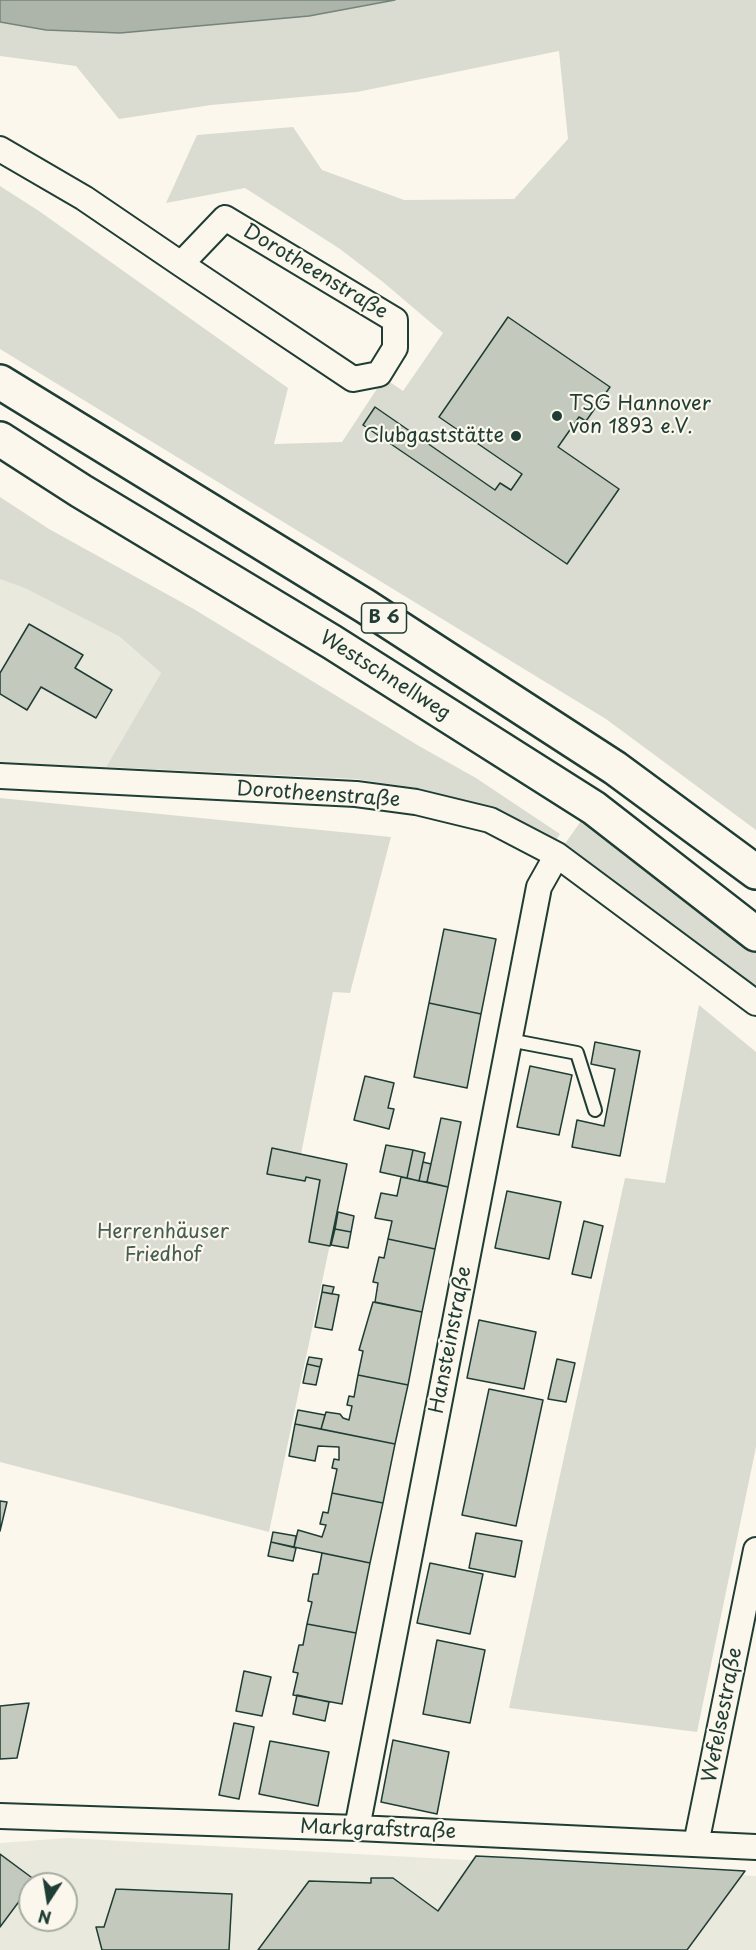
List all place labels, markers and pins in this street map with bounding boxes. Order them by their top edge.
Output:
place label: TSG Hannover von 1893 e.V. [569,392,711,439]
marker: TSG Hannover von 1893 e.V. [550,409,564,423]
place label: Clubgaststätte [363,424,504,448]
marker: Clubgaststätte [509,429,523,443]

